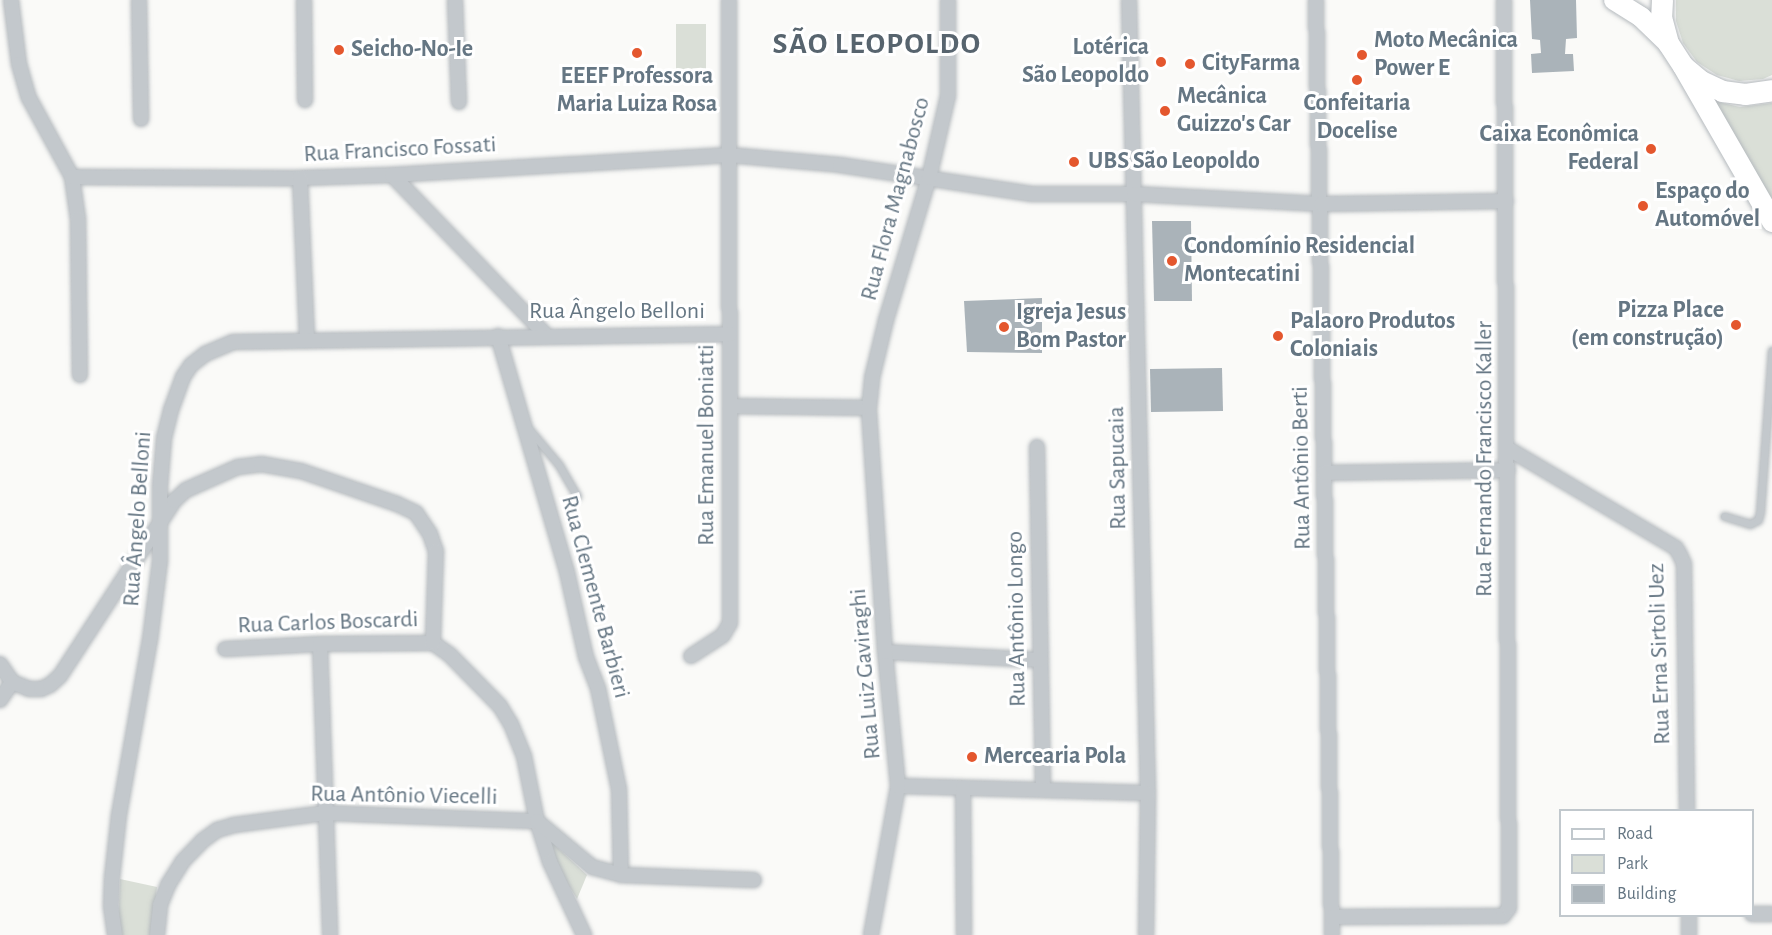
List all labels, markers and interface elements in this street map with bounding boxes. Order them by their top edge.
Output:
district label: SÃO LEOPOLDO [773,26,981,62]
place label: Moto Mecânica Power E [1374,27,1518,83]
place label: Lotérica São Leopoldo [1022,34,1149,90]
place label: Seicho-No-Ie [351,36,473,64]
marker: Seicho-No-Ie [332,43,346,57]
marker: EEEF Professora Maria Luiza Rosa [630,46,644,60]
marker: Moto Mecânica Power E [1355,48,1369,62]
place label: CityFarma [1202,50,1300,78]
marker: Lotérica São Leopoldo [1154,55,1168,69]
marker: CityFarma [1183,57,1197,71]
place label: EEEF Professora Maria Luiza Rosa [557,63,717,119]
marker: Confeitaria Docelise [1350,73,1364,87]
place label: Mecânica Guizzo's Car [1177,83,1291,139]
place label: Confeitaria Docelise [1303,90,1411,146]
street label: Rua Flora Magnabosco [855,94,937,304]
marker: Mecânica Guizzo's Car [1158,104,1172,118]
place label: Caixa Econômica Federal [1480,121,1639,177]
street label: Rua Francisco Fossati [303,131,497,169]
marker: Caixa Econômica Federal [1644,142,1658,156]
place label: UBS São Leopoldo [1088,148,1260,176]
marker: UBS São Leopoldo [1065,153,1083,171]
place label: Espaço do Automóvel [1655,178,1760,234]
marker: Espaço do Automóvel [1636,199,1650,213]
place label: Condomínio Residencial Montecatini [1184,233,1415,289]
marker: Condomínio Residencial Montecatini [1165,254,1179,268]
place label: Pizza Place (em construção) [1571,297,1724,353]
street label: Rua Ângelo Belloni [529,298,705,326]
place label: Igreja Jesus Bom Pastor [1016,299,1126,355]
place label: Palaoro Produtos Coloniais [1290,308,1455,364]
marker: Pizza Place (em construção) [1729,318,1743,332]
marker: Igreja Jesus Bom Pastor [997,320,1011,334]
street label: Rua Fernando Francisco Kaller [1471,321,1499,597]
marker: Palaoro Produtos Coloniais [1271,329,1285,343]
street label: Rua Emanuel Boniatti [693,344,721,546]
street label: Rua Antônio Berti [1286,386,1318,550]
street label: Rua Sapucaia [1103,406,1133,530]
street label: Rua Ângelo Belloni [118,430,158,608]
street label: Rua Clemente Barbieri [554,492,636,702]
street label: Rua Antônio Longo [1001,531,1033,707]
street label: Rua Erna Sirtoli Uez [1642,563,1678,745]
street label: Rua Luiz Gaviraghi [844,587,888,761]
street label: Rua Carlos Boscardi [237,605,419,641]
place label: Mercearia Pola [984,743,1126,771]
marker: Mercearia Pola [965,750,979,764]
street label: Rua Antônio Viecelli [310,780,498,812]
legend [1559,809,1754,917]
text: Road [1617,825,1653,843]
text: Park [1617,855,1648,873]
text: Building [1617,885,1676,903]

